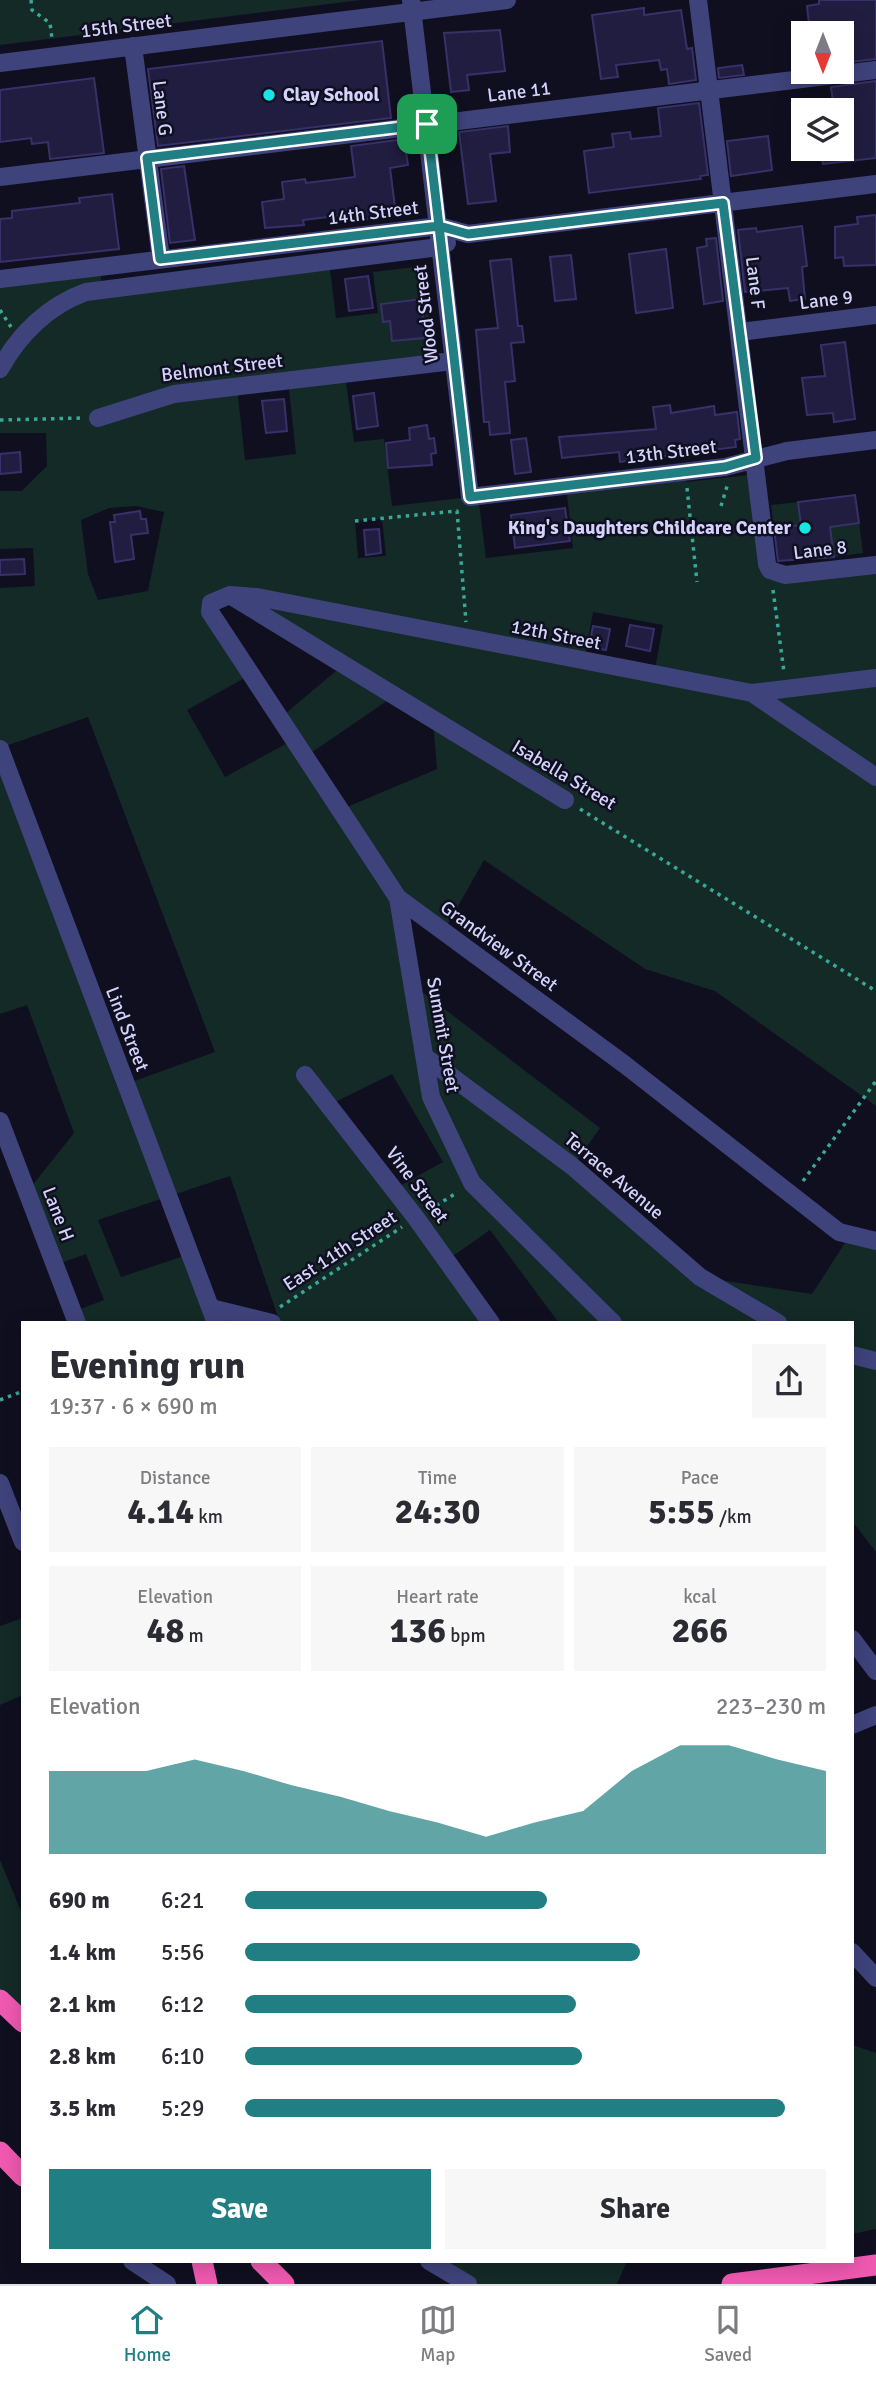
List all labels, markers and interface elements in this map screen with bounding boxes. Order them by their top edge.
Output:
street label: 15th Street [79,8,173,43]
north arrow [791,21,854,84]
map controls [791,21,854,161]
street label: Lane 11 [486,76,552,108]
street label: Lane G [147,79,177,137]
place label: Clay School [283,83,379,107]
marker: Clay School [261,87,277,103]
pin [397,94,457,154]
button: layers [791,98,854,161]
icon: arrive [408,105,446,143]
street label: 14th Street [326,195,420,230]
street label: Lane F [740,255,770,311]
street label: Wood Street [408,263,444,365]
street label: Lane 9 [798,285,854,315]
street label: Belmont Street [160,349,285,387]
street label: 13th Street [624,434,718,469]
place label: King's Daughters Childcare Center [508,516,791,540]
marker: King's Daughters Childcare Center [797,520,813,536]
street label: Lane 8 [792,535,848,565]
street label: 12th Street [509,615,603,656]
street label: Isabella Street [508,734,621,816]
street label: Grandview Street [436,895,563,997]
street label: Summit Street [421,975,465,1095]
street label: Lind Street [100,983,154,1075]
street label: Terrace Avenue [559,1127,669,1225]
street label: Vine Street [380,1142,454,1228]
street label: Lane H [37,1183,79,1245]
street label: East 11th Street [279,1205,402,1297]
text: Evening run [49,1342,245,1389]
button: share [752,1344,826,1418]
text: 19:37 · 6 × 690 m [49,1392,218,1421]
text: Distance [140,1466,211,1490]
text: Time [418,1466,457,1490]
text: Pace [681,1466,719,1490]
text: 4.14 [127,1490,194,1533]
text: 24:30 [395,1490,480,1533]
text: 5:55 [648,1490,715,1533]
text: km [194,1505,223,1529]
text: /km [715,1505,752,1529]
text: Elevation [137,1585,213,1609]
text: Heart rate [396,1585,479,1609]
text: kcal [683,1585,716,1609]
text: 48 [147,1609,184,1652]
text: 136 [389,1609,446,1652]
text: 266 [671,1609,728,1652]
text: m [184,1624,204,1648]
text: bpm [446,1624,486,1648]
text: Elevation [49,1692,141,1721]
text: 223–230 m [716,1692,826,1721]
text: 690 m [49,1886,110,1915]
text: 6:21 [161,1886,204,1915]
text: 1.4 km [49,1938,116,1967]
text: 5:56 [161,1938,204,1967]
text: 2.1 km [49,1990,116,2019]
text: 6:12 [161,1990,204,2019]
text: 2.8 km [49,2042,116,2071]
text: 6:10 [161,2042,204,2071]
text: 3.5 km [49,2094,116,2123]
text: 5:29 [161,2094,204,2123]
button: Save [49,2169,431,2249]
button: Share [445,2169,826,2249]
tab: Home [124,2301,171,2367]
tab: Map [419,2301,457,2367]
tab: Saved [704,2301,752,2367]

